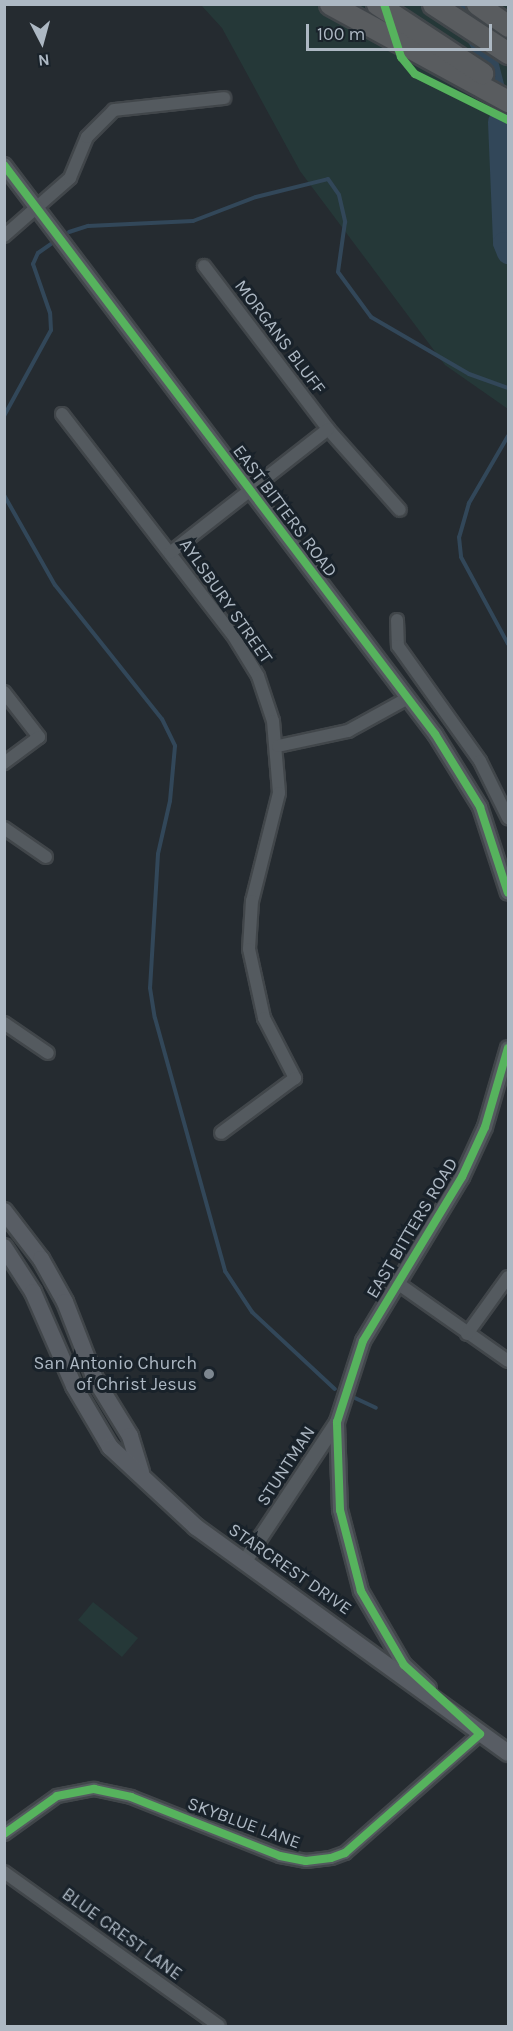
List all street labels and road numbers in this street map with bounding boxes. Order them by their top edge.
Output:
street label: MORGANS BLUFF [230,276,330,398]
street label: EAST BITTERS ROAD [228,441,342,581]
street label: AYLSBURY STREET [175,534,277,668]
street label: EAST BITTERS ROAD [362,1154,462,1302]
street label: STUNTMAN [252,1422,320,1510]
street label: STARCREST DRIVE [224,1519,356,1619]
street label: SKYBLUE LANE [185,1793,303,1853]
street label: BLUE CREST LANE [58,1883,186,1985]

